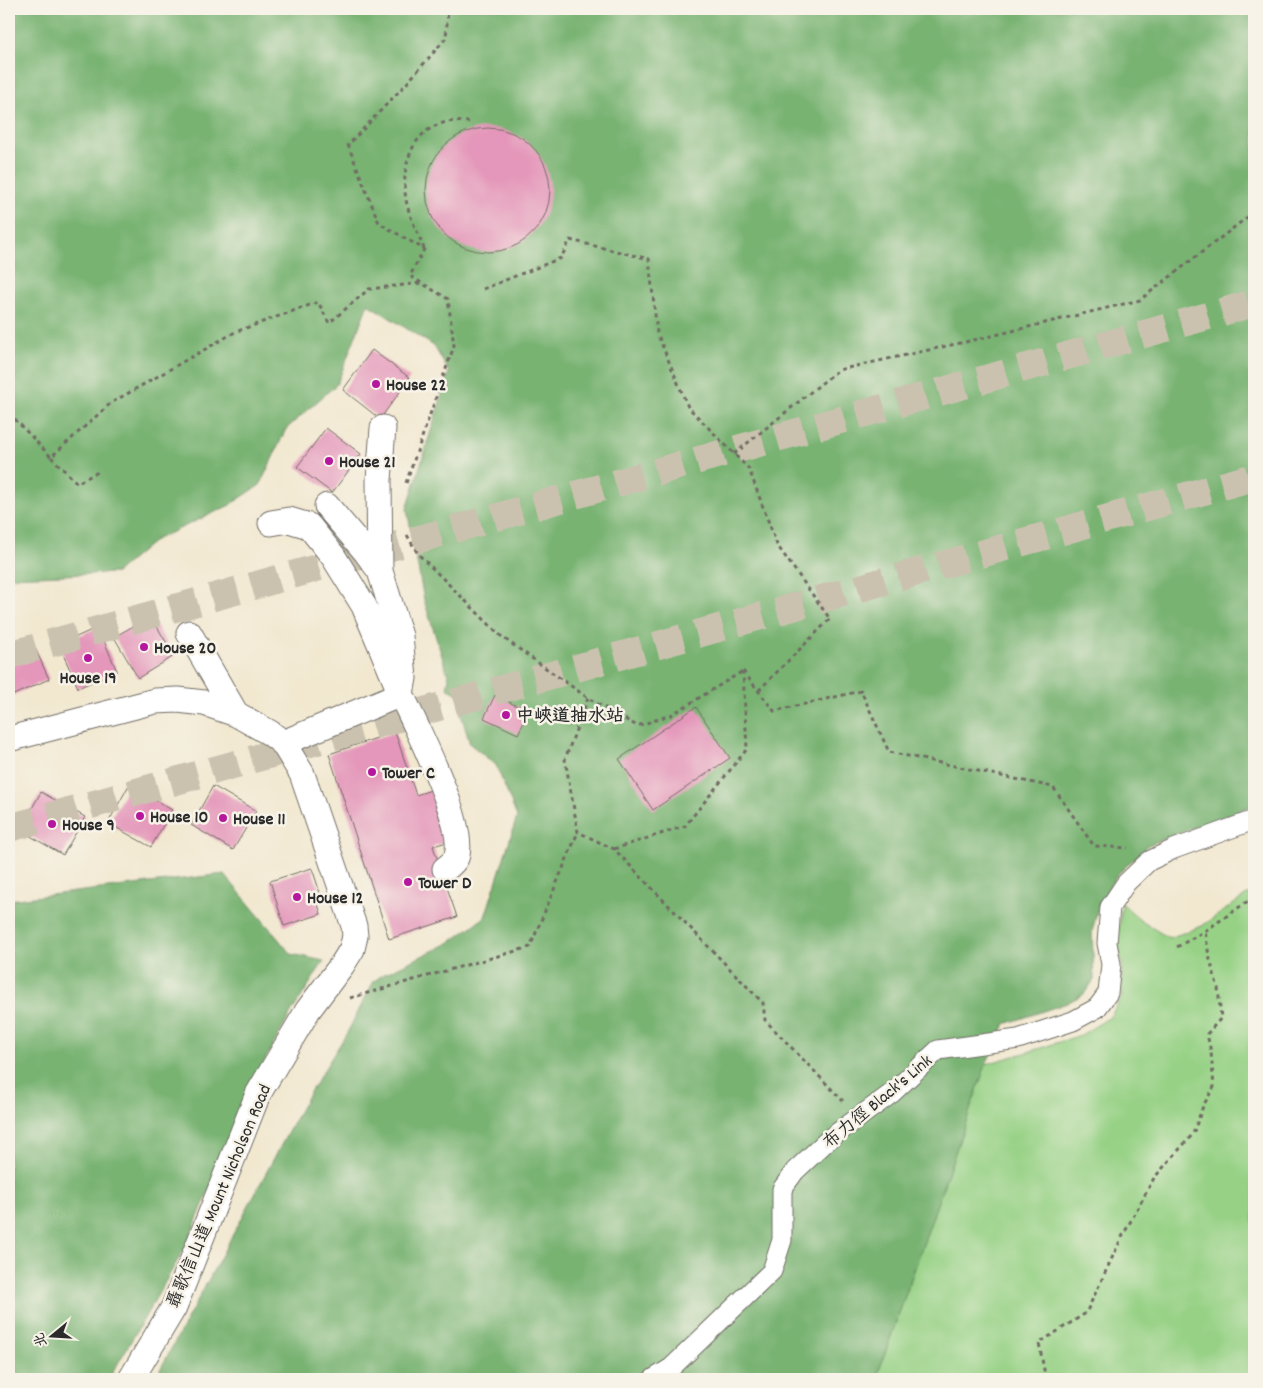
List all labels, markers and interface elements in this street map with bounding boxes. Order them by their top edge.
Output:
place label: House 22 [386,374,446,399]
marker: House 22 [370,378,382,390]
place label: House 21 [339,451,395,476]
marker: House 21 [323,455,335,467]
place label: House 20 [154,637,216,662]
marker: House 20 [138,641,150,653]
marker: House 19 [82,652,94,664]
place label: House 19 [60,667,116,692]
place label: 中峽道抽水站 [516,705,624,730]
marker: 中峽道抽水站 [500,709,512,721]
place label: Tower C [382,762,435,787]
marker: Tower C [366,766,378,778]
place label: House 10 [150,806,208,831]
place label: House 11 [233,808,286,833]
marker: House 10 [134,810,146,822]
marker: House 11 [217,812,229,824]
place label: House 9 [62,814,115,839]
marker: House 9 [46,818,58,830]
place label: Tower D [418,872,472,897]
marker: Tower D [402,876,414,888]
place label: House 12 [307,887,363,912]
marker: House 12 [291,891,303,903]
street label: 布力徑 Black's Link [819,1050,939,1156]
street label: 聶歌信山道 Mount Nicholson Road [162,1081,279,1313]
north arrow [28,1310,78,1360]
text: 北 [30,1330,53,1349]

